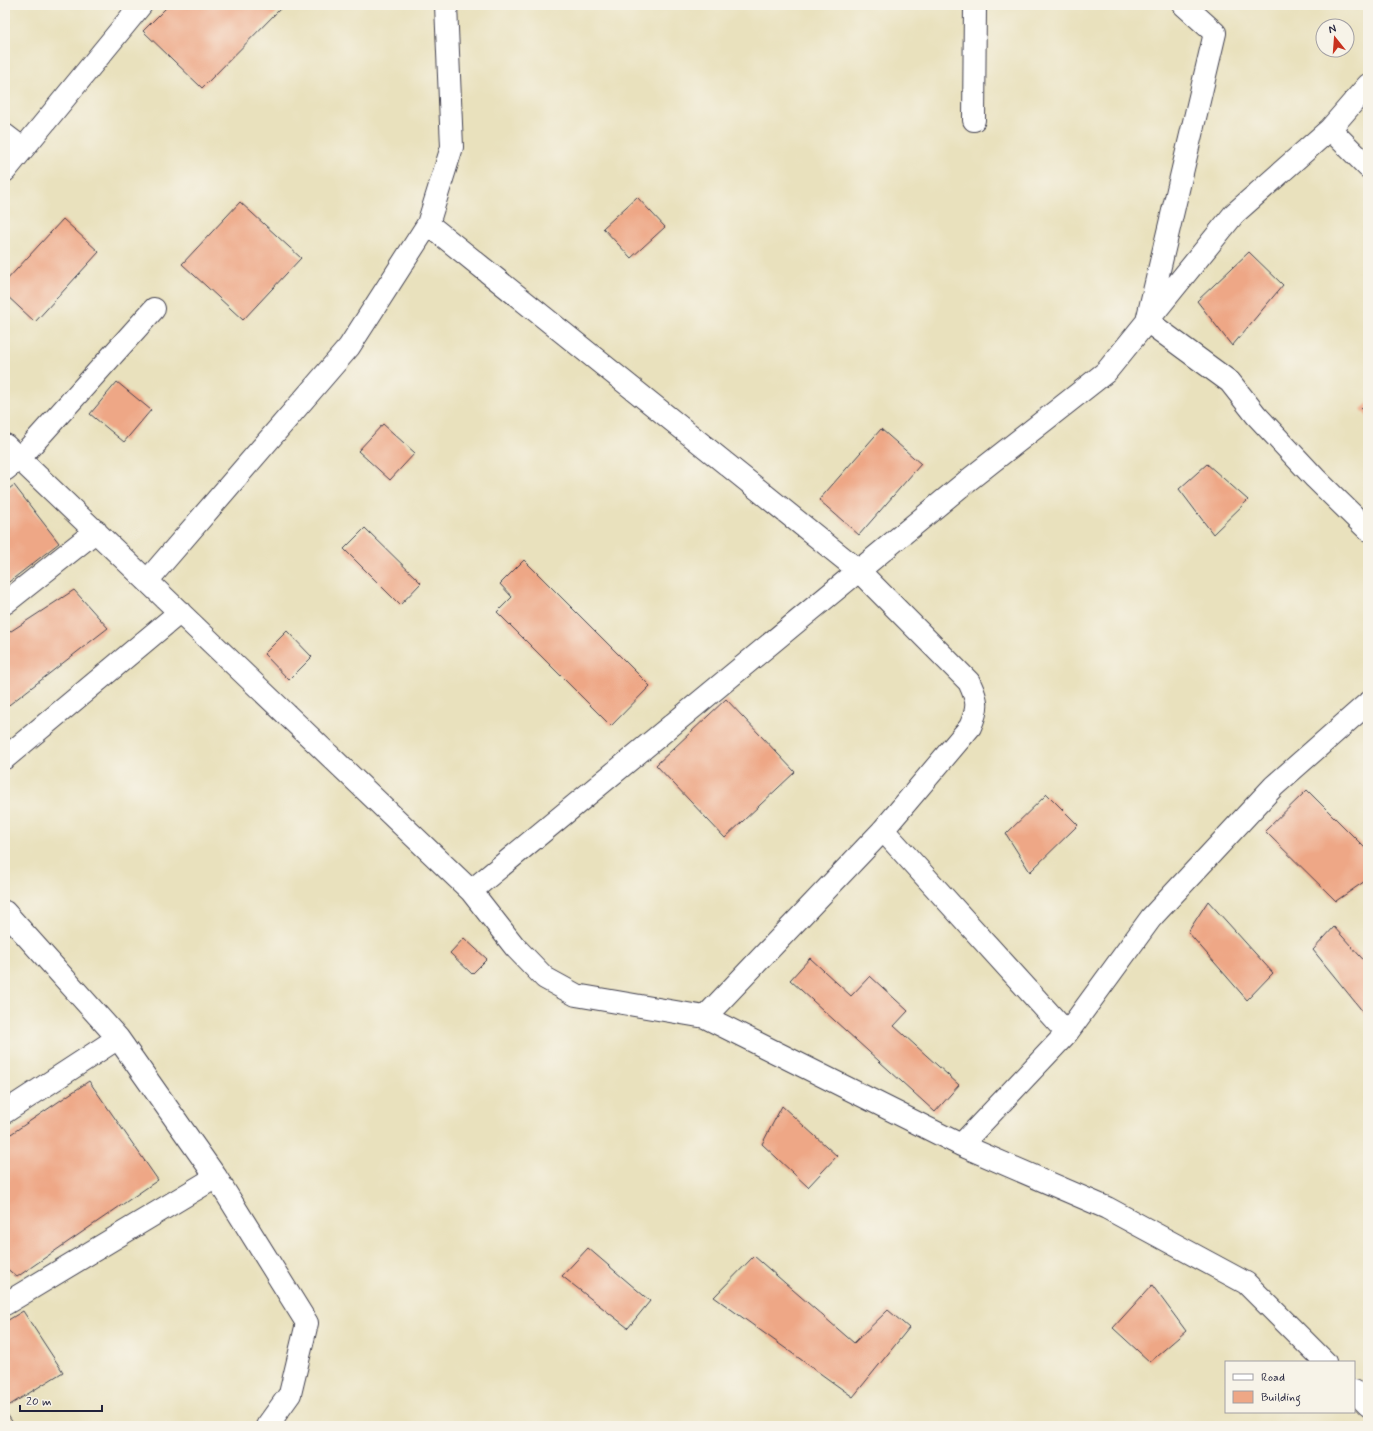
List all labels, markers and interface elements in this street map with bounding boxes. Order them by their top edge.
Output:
north arrow [1315,18,1355,58]
text: N [1327,22,1338,37]
legend [1225,1361,1355,1413]
text: Road [1261,1370,1285,1386]
scale bar [20,1387,102,1413]
text: Building [1261,1390,1301,1407]
text: 20 m [26,1394,52,1410]

